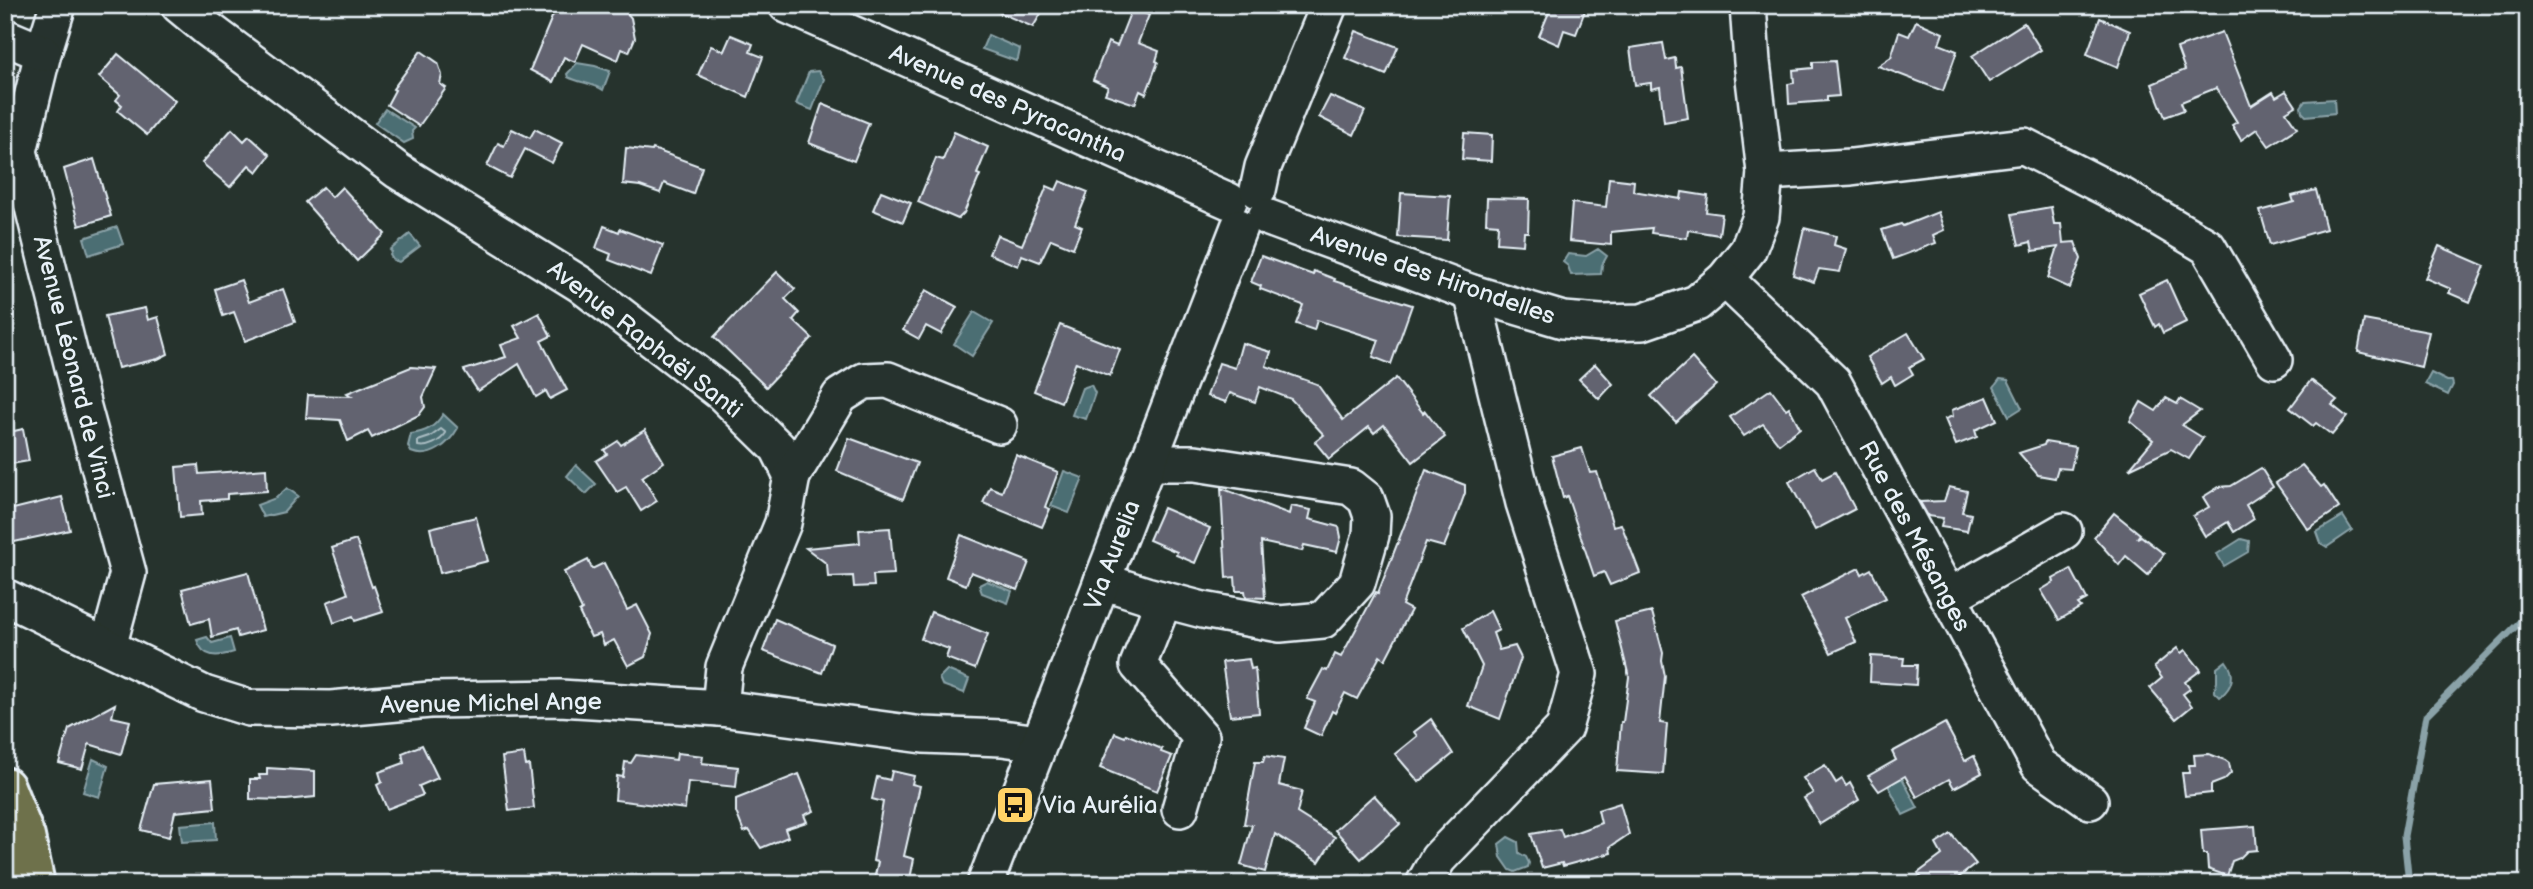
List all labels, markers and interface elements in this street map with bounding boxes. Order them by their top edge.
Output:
street label: Avenue des Pyracantha [885,38,1131,169]
street label: Avenue des Hirondelles [1307,220,1559,331]
street label: Avenue Léonard de Vinci [27,233,120,502]
street label: Avenue Raphaël Santi [542,254,748,424]
street label: Rue des Mésanges [1852,436,1977,637]
street label: Via Aurelia [1078,496,1147,614]
street label: Avenue Michel Ange [380,687,602,720]
bus stop icon: Via Aurélia [994,784,1036,826]
place label: Via Aurélia [1042,791,1158,820]

